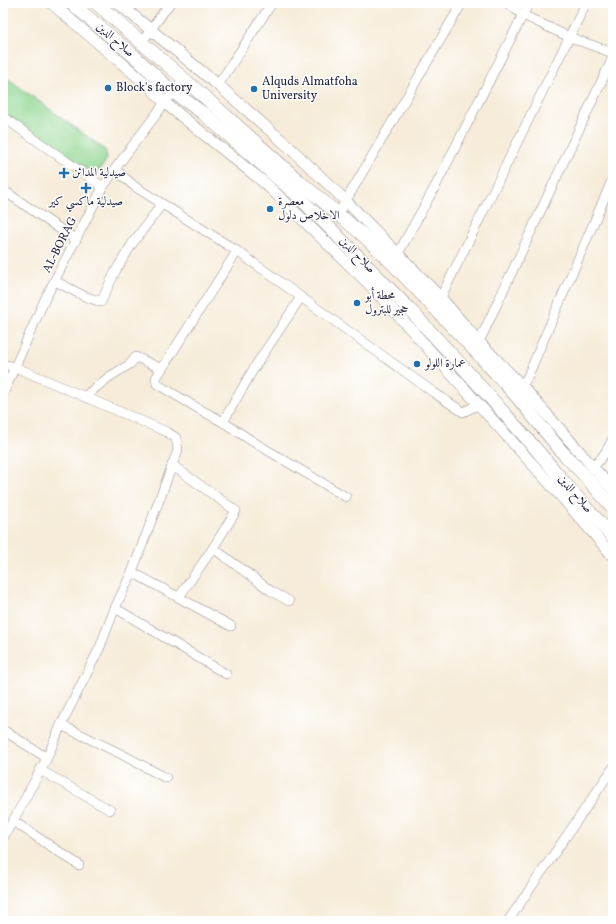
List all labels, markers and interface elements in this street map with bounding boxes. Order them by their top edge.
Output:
street label: صلاح الدين [91,19,137,63]
place label: Alquds Almatfoha University [262,74,358,104]
place label: Block's factory [116,80,193,96]
marker: Block's factory [103,83,113,93]
marker: Alquds Almatfoha University [249,84,259,94]
place label: صيدلية المدائن [72,165,126,181]
marker: صيدلية المدائن [59,168,69,178]
marker: صيدلية ماكسي كير [81,183,91,193]
place label: صيدلية ماكسي كير [47,194,123,212]
place label: معصرة الاخلاص دلول [278,194,340,224]
marker: معصرة الاخلاص دلول [265,204,275,214]
street label: AL-BORAG [39,214,81,276]
street label: صلاح الدين [334,233,379,278]
place label: محطة أبو حجير للبترول [364,287,409,318]
marker: محطة أبو حجير للبترول [352,298,362,308]
place label: عمارة اللولو [424,356,466,372]
marker: عمارة اللولو [412,359,422,369]
street label: صلاح الدين [553,471,596,518]

